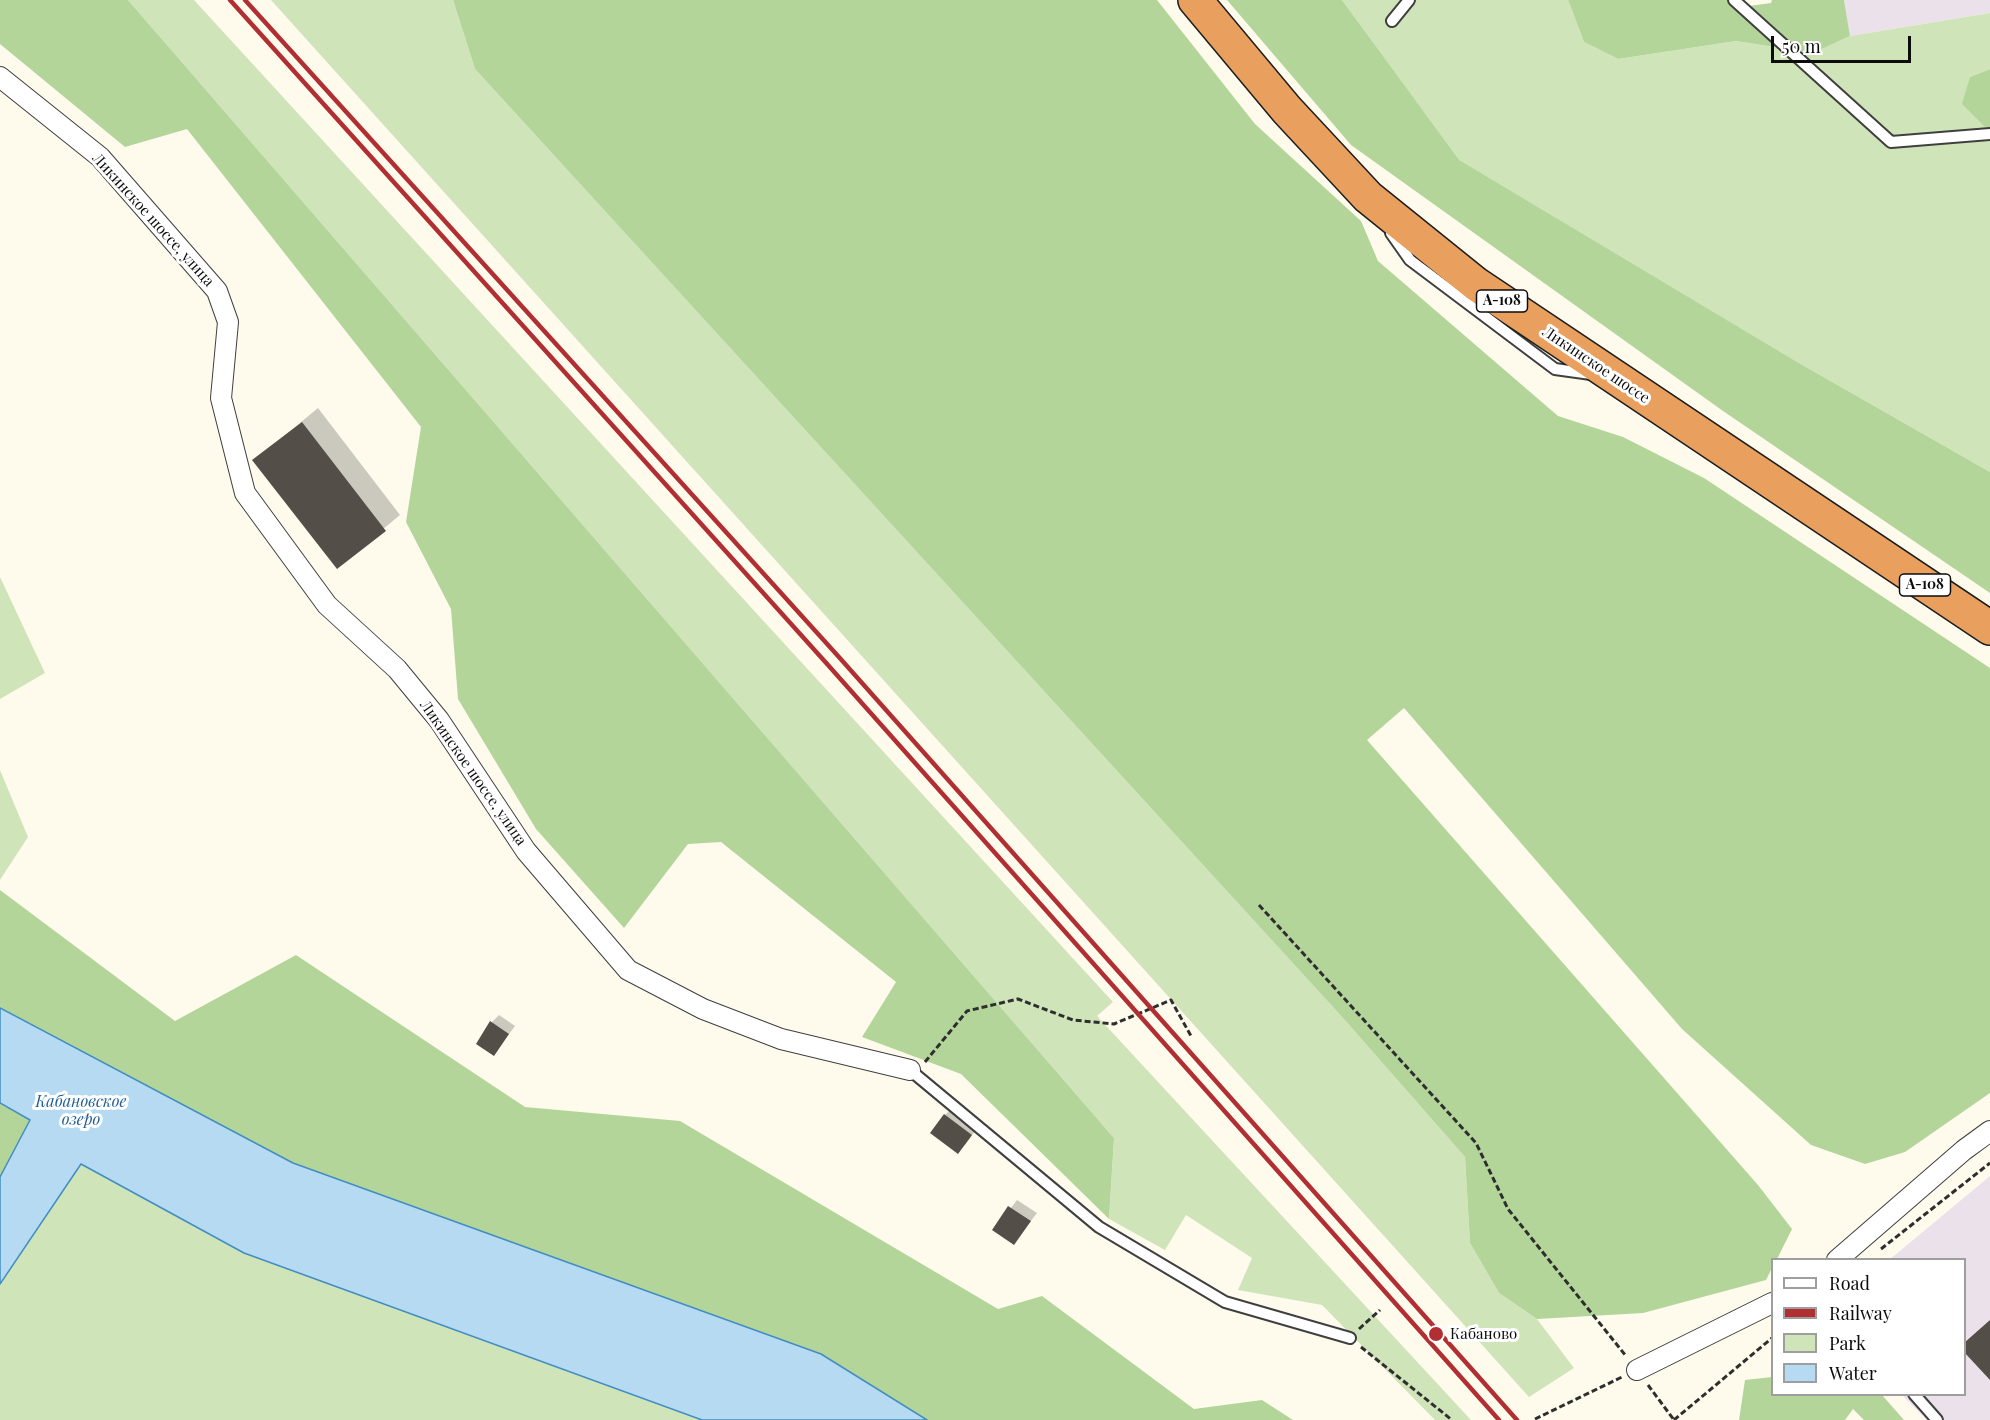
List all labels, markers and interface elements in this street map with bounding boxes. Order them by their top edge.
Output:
scale bar [1774,24,1914,62]
text: 50 m [1782,34,1821,58]
street label: Ликинское шоссе, улица [88,150,218,290]
road number: А-108 [1476,290,1528,312]
street label: Ликинское шоссе [1539,323,1653,407]
road number: А-108 [1900,574,1950,596]
street label: Ликинское шоссе, улица [416,697,530,849]
water label: Кабановское озеро [36,1092,126,1130]
legend [1771,1258,1966,1396]
text: Road [1829,1271,1870,1295]
text: Railway [1829,1301,1892,1325]
marker: Кабаново [1427,1325,1445,1343]
place label: Кабаново [1450,1325,1517,1343]
text: Park [1829,1331,1866,1355]
text: Water [1829,1361,1877,1385]

